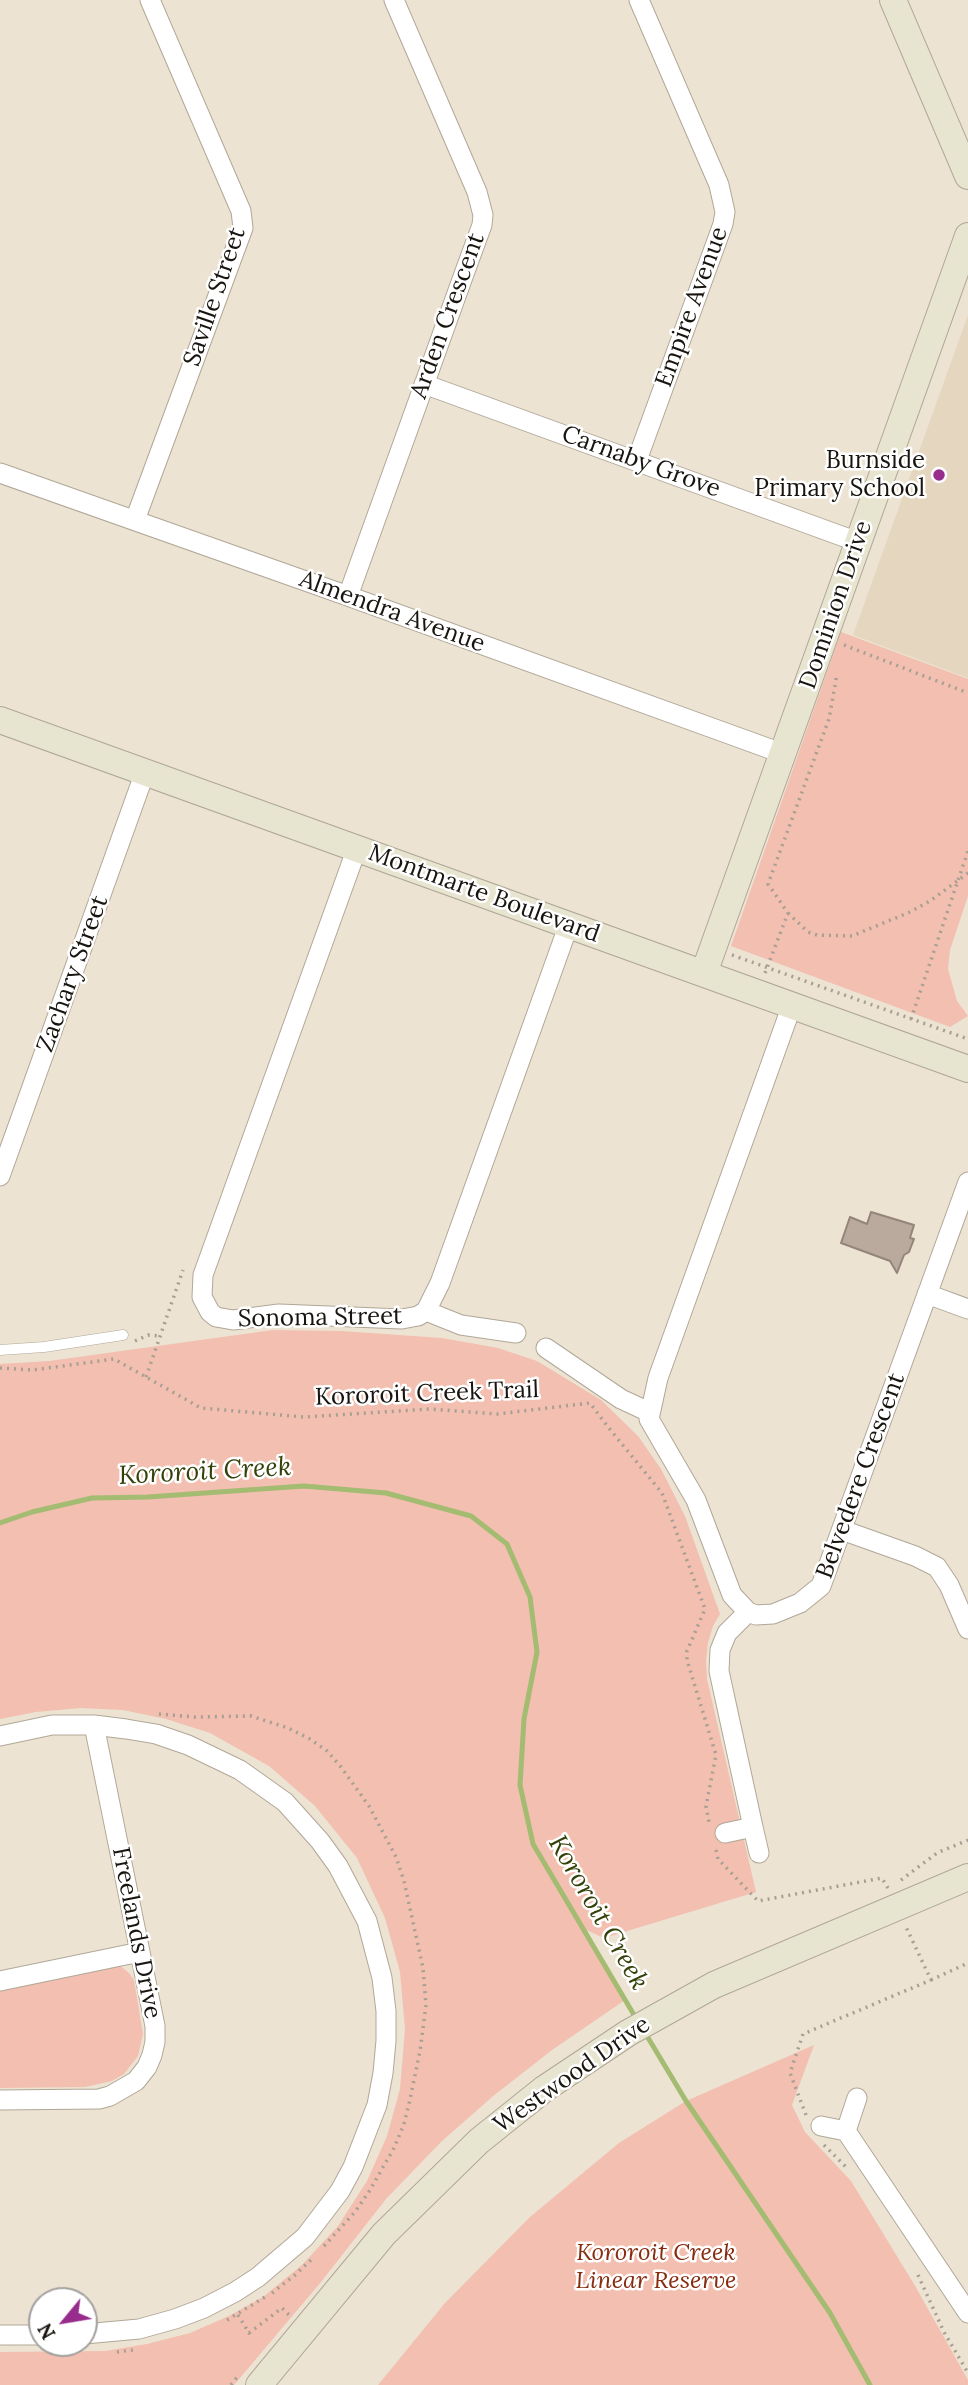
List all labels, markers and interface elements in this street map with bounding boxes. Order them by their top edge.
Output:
street label: Empire Avenue [650,223,734,391]
street label: Saville Street [178,224,252,370]
street label: Arden Crescent [405,229,491,403]
street label: Carnaby Grove [558,420,724,504]
place label: Burnside Primary School [754,447,925,503]
marker: Burnside Primary School [931,467,947,483]
street label: Dominion Drive [794,517,878,693]
street label: Almendra Avenue [295,565,489,659]
street label: Montmarte Boulevard [364,839,604,949]
street label: Zachary Street [31,892,115,1056]
street label: Sonoma Street [238,1302,402,1334]
street label: Belvedere Crescent [810,1369,912,1583]
street label: Kororoit Creek Trail [314,1376,540,1412]
water label: Kororoit Creek [118,1452,292,1492]
water label: Kororoit Creek [541,1830,655,1996]
street label: Freelands Drive [105,1845,167,2021]
street label: Westwood Drive [488,2010,656,2140]
park label: Kororoit Creek Linear Reserve [575,2239,737,2295]
north arrow [28,2287,98,2357]
text: N [32,2319,61,2344]

